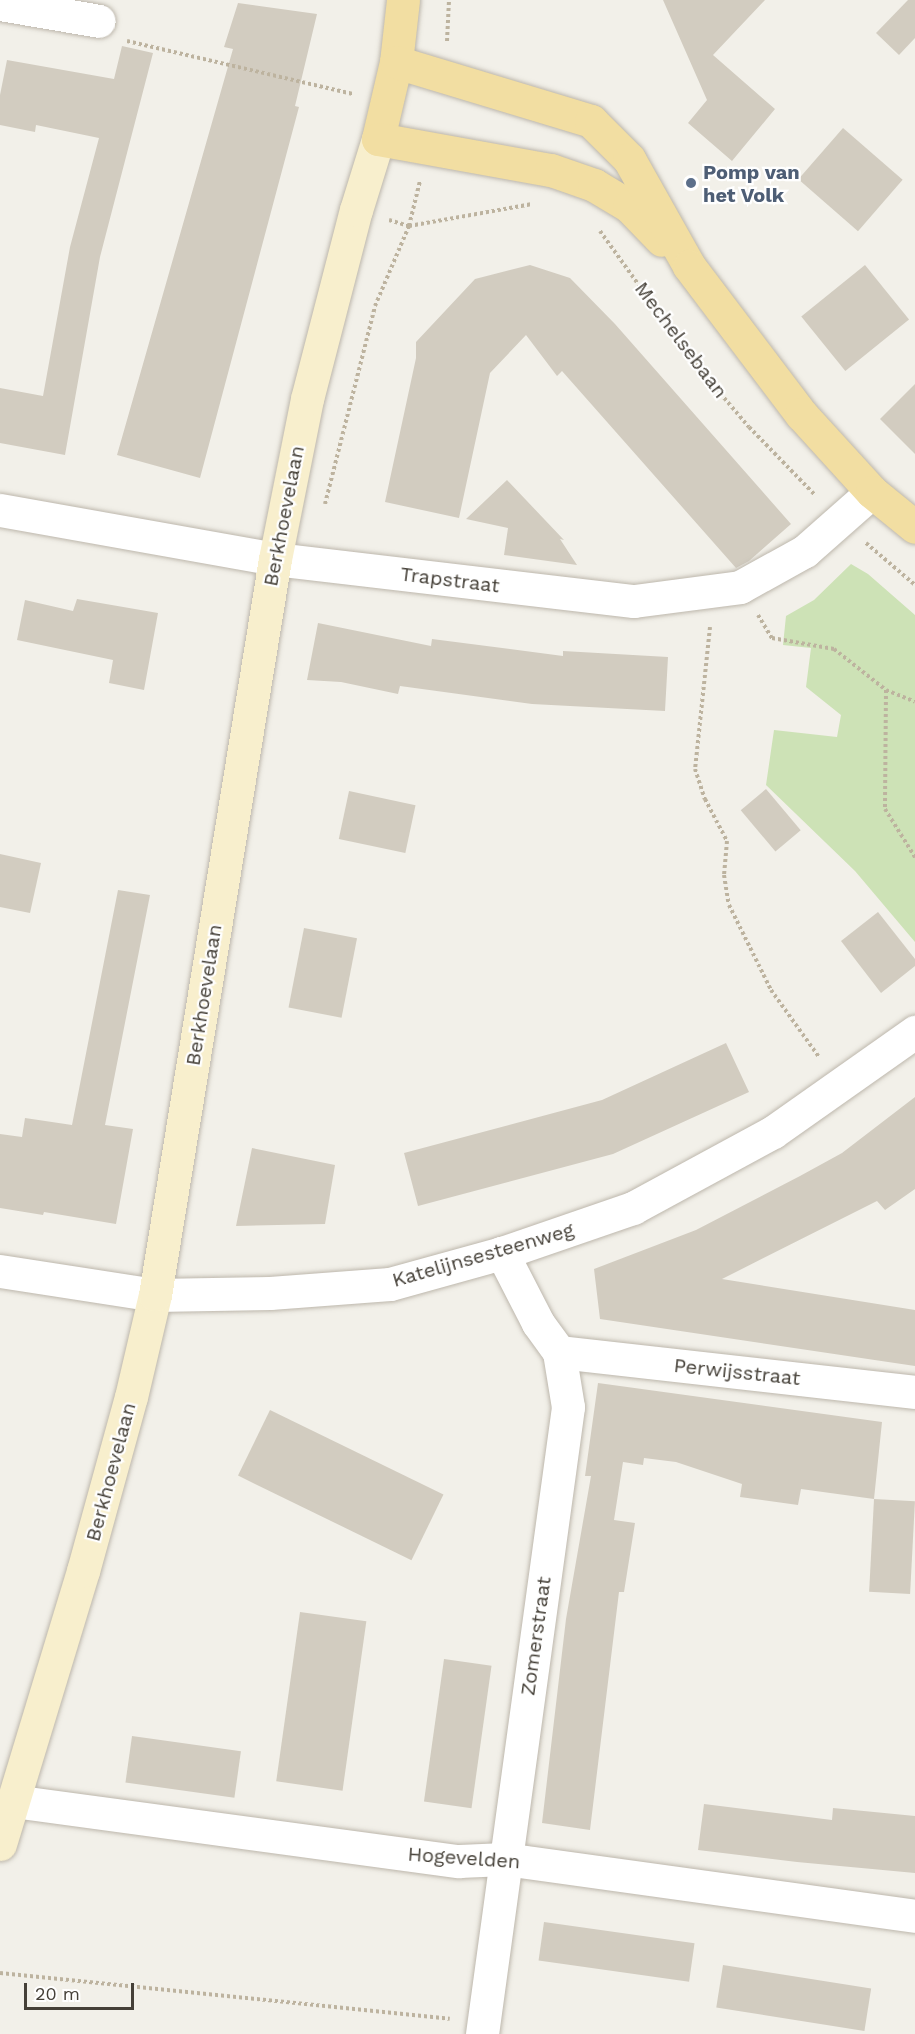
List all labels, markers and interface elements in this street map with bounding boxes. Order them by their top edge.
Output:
place label: Pomp van het Volk [703,160,800,207]
marker: Pomp van het Volk [684,176,698,190]
street label: Mechelsebaan [629,277,733,403]
street label: Berkhoevelaan [259,444,309,588]
street label: Trapstraat [399,562,501,598]
street label: Berkhoevelaan [181,923,227,1067]
street label: Katelijnsesteenweg [389,1218,577,1292]
street label: Perwijsstraat [673,1353,801,1391]
street label: Berkhoevelaan [81,1400,141,1544]
street label: Zomerstraat [516,1575,556,1697]
street label: Hogevelden [407,1842,521,1874]
scale bar [27,1971,136,2009]
text: 20 m [35,1983,80,2004]

